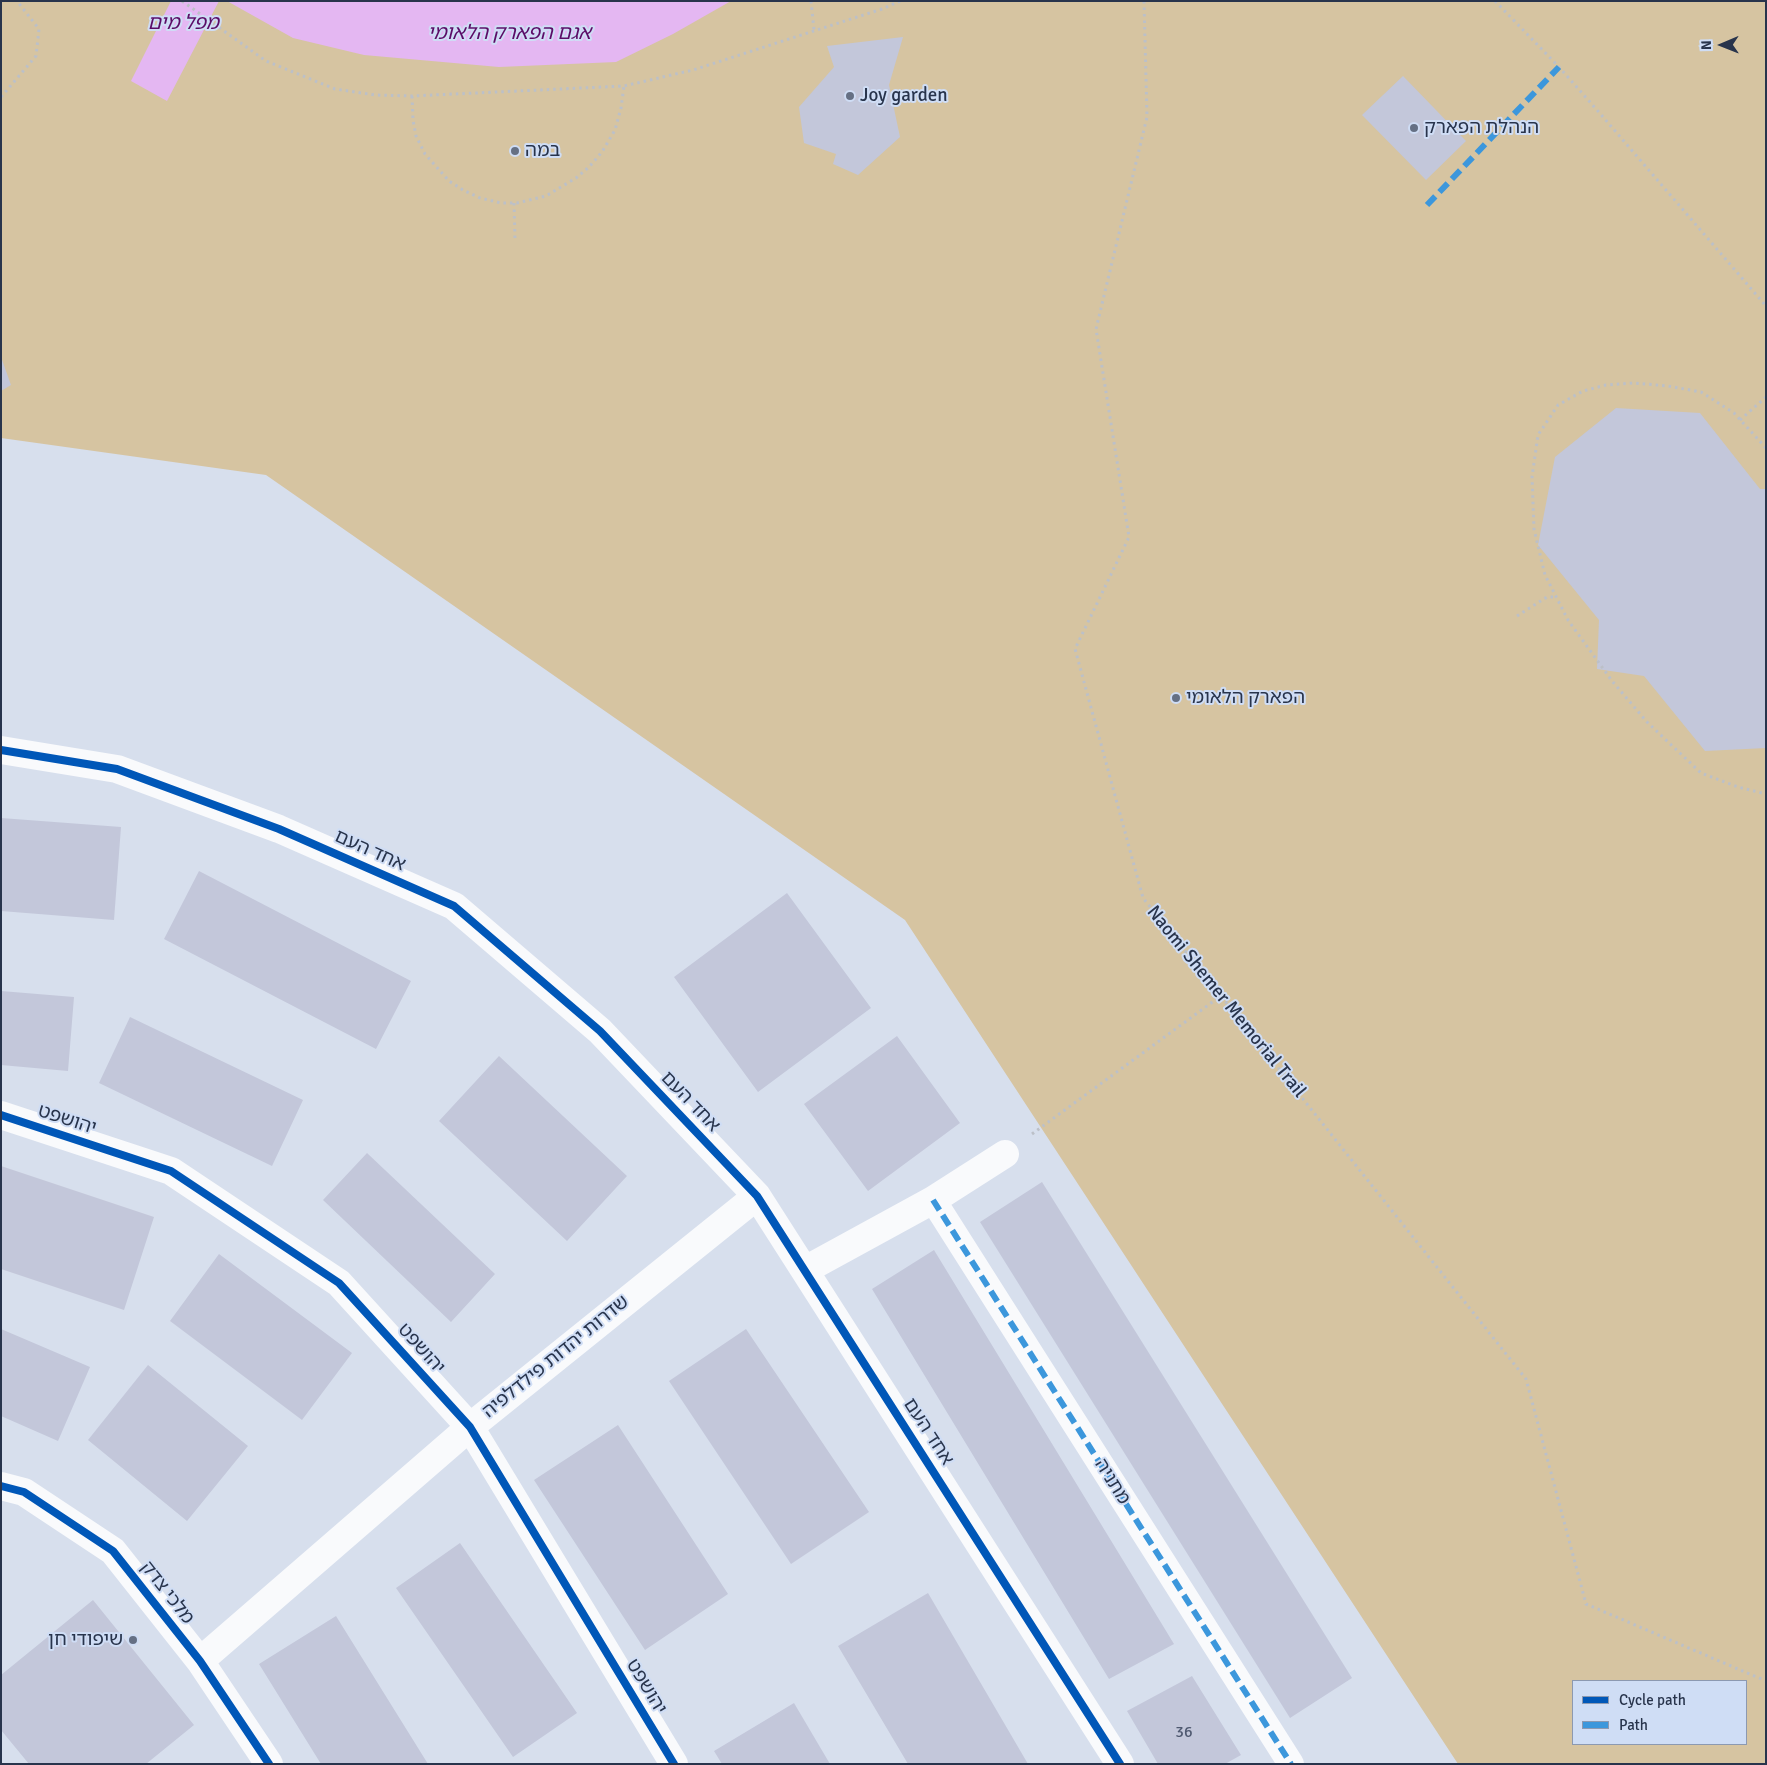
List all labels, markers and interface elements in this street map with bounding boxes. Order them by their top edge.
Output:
water label: מפל מים [147,12,219,36]
north arrow [1697,20,1747,70]
water label: אגם הפארק הלאומי [427,22,591,46]
text: N [1698,40,1715,50]
place label: Joy garden [860,85,948,107]
marker: Joy garden [844,90,856,102]
place label: הנהלת הפארק [1424,117,1539,139]
marker: הנהלת הפארק [1408,122,1420,134]
place label: במה [525,140,560,162]
marker: במה [509,145,521,157]
place label: הפארק הלאומי [1186,687,1305,709]
marker: הפארק הלאומי [1170,692,1182,704]
street label: אחד העם [331,825,409,877]
street label: Naomi Shemer Memorial Trail [1141,901,1311,1103]
street label: אחד העם [656,1067,724,1137]
street label: יהושפט [35,1100,99,1140]
street label: שדרות יהדות פילדלפיה [478,1291,634,1423]
street label: יהושפט [392,1319,450,1379]
street label: אחד העם [898,1394,958,1470]
street label: מתניה [1089,1455,1135,1509]
street label: מלכי צדק [135,1557,199,1629]
place label: שיפודי חן [48,1629,123,1651]
marker: שיפודי חן [127,1634,139,1646]
street label: יהושפט [621,1655,671,1719]
legend [1572,1680,1747,1745]
text: Cycle path [1619,1691,1686,1709]
text: Path [1619,1716,1648,1734]
house number: 36 [1175,1723,1193,1743]

